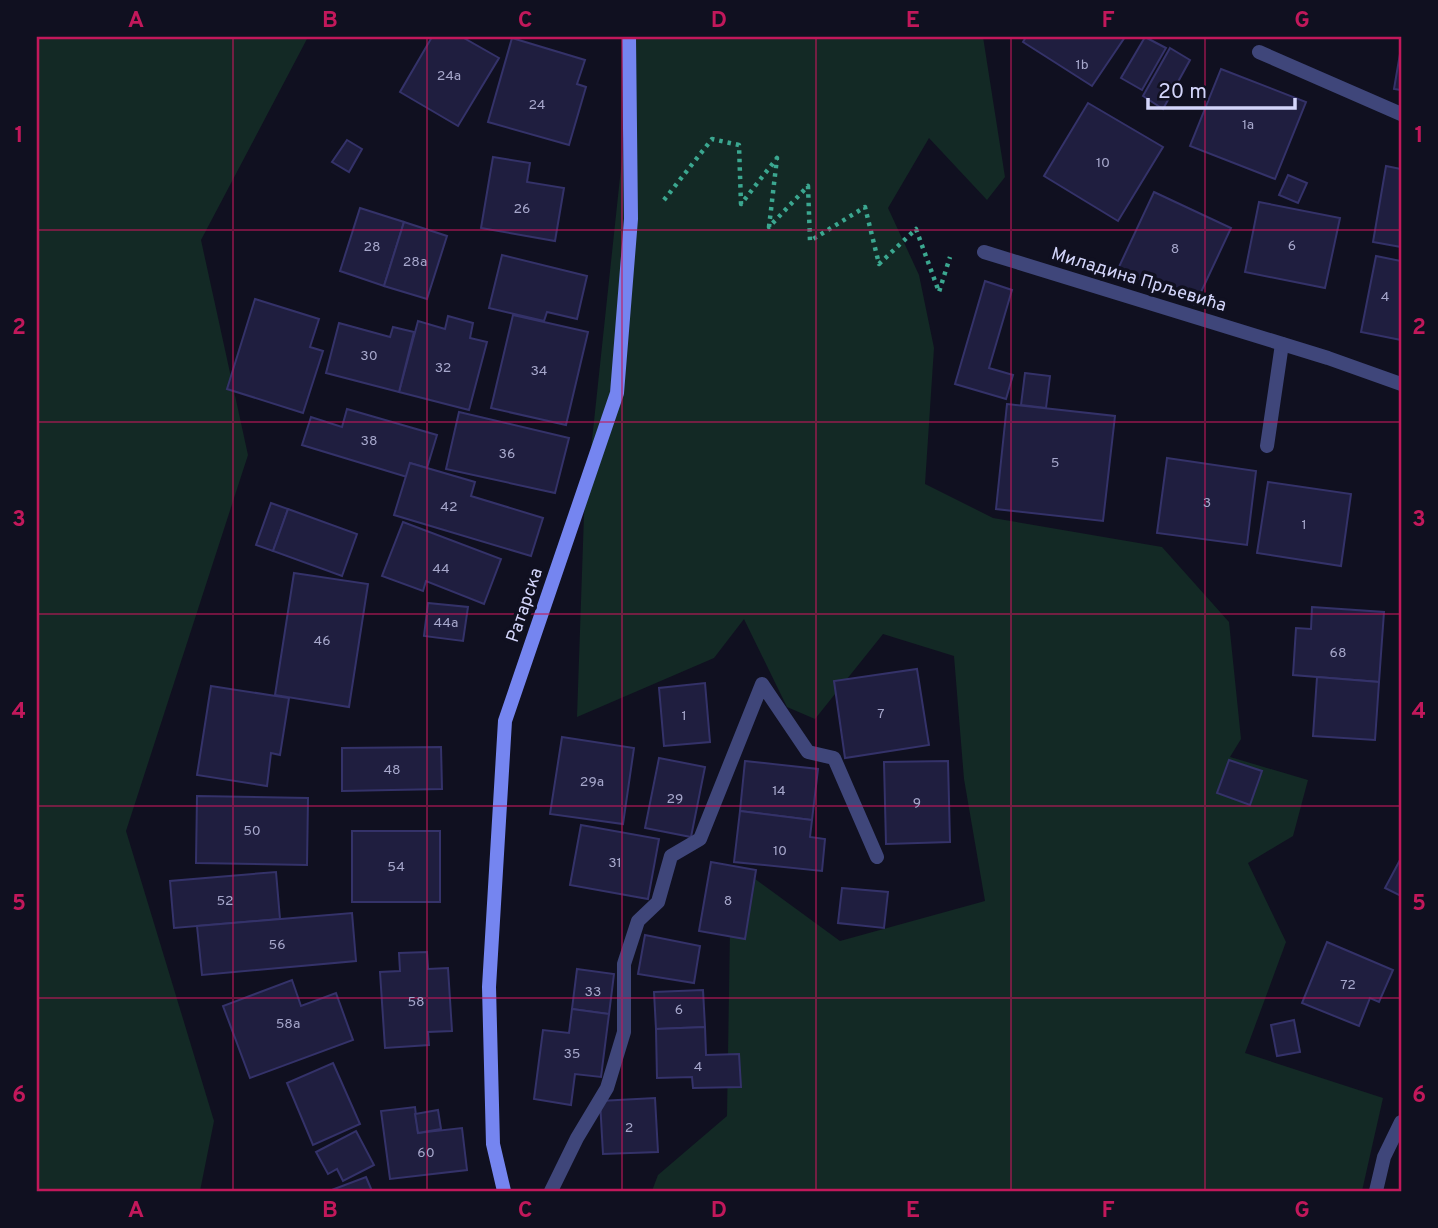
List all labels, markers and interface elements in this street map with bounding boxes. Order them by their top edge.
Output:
text: A [128,7,144,36]
text: B [322,7,338,36]
text: C [518,7,532,36]
text: D [711,7,727,36]
text: E [906,7,920,36]
text: F [1101,7,1115,36]
text: G [1294,7,1310,36]
house number: 1b [1075,57,1089,74]
scale bar [1148,66,1294,110]
house number: 24a [437,68,461,85]
text: 20 m [1158,79,1207,106]
house number: 24 [528,97,546,114]
house number: 1a [1242,117,1254,134]
text: 1 [14,122,24,151]
text: 1 [1414,122,1424,151]
house number: 10 [1096,155,1110,172]
house number: 26 [514,201,530,218]
house number: 6 [1288,238,1296,255]
house number: 28 [363,239,381,256]
house number: 8 [1171,241,1179,258]
street label: Миладина Прљевића [1048,243,1229,318]
house number: 28a [403,254,427,271]
house number: 4 [1381,289,1389,306]
text: 2 [12,314,26,343]
text: 2 [1412,314,1426,343]
house number: 30 [360,348,378,365]
house number: 32 [435,360,451,377]
house number: 34 [530,363,548,380]
house number: 38 [361,433,377,450]
house number: 36 [499,446,515,463]
house number: 5 [1051,455,1059,472]
house number: 3 [1203,495,1211,512]
house number: 42 [440,499,458,516]
text: 3 [12,506,26,535]
text: 3 [1412,506,1426,535]
house number: 1 [1301,517,1307,534]
house number: 44 [432,561,450,578]
street label: Ратарска [502,565,549,646]
house number: 44a [434,615,458,632]
house number: 46 [313,633,331,650]
house number: 68 [1330,645,1346,662]
text: 4 [12,698,26,727]
text: 4 [1412,698,1426,727]
house number: 7 [877,706,885,723]
house number: 1 [681,708,687,725]
house number: 48 [383,762,401,779]
house number: 29a [580,774,604,791]
house number: 14 [772,783,786,800]
house number: 29 [667,791,683,808]
house number: 9 [913,795,921,812]
house number: 50 [243,823,261,840]
house number: 10 [773,843,787,860]
house number: 31 [608,855,622,872]
house number: 54 [387,859,405,876]
text: 5 [12,890,26,919]
text: 5 [1412,890,1426,919]
house number: 52 [216,893,234,910]
house number: 8 [724,893,732,910]
house number: 56 [268,937,286,954]
house number: 72 [1340,977,1356,994]
house number: 33 [585,984,601,1001]
house number: 58 [407,994,425,1011]
house number: 6 [675,1002,683,1019]
house number: 58a [276,1016,300,1033]
house number: 35 [563,1046,581,1063]
house number: 4 [694,1059,702,1076]
text: 6 [12,1082,26,1111]
text: 6 [1412,1082,1426,1111]
house number: 2 [625,1120,633,1137]
house number: 60 [417,1145,435,1162]
text: A [128,1197,144,1226]
text: B [322,1197,338,1226]
text: C [518,1197,532,1226]
text: D [711,1197,727,1226]
text: E [906,1197,920,1226]
text: F [1101,1197,1115,1226]
text: G [1294,1197,1310,1226]

